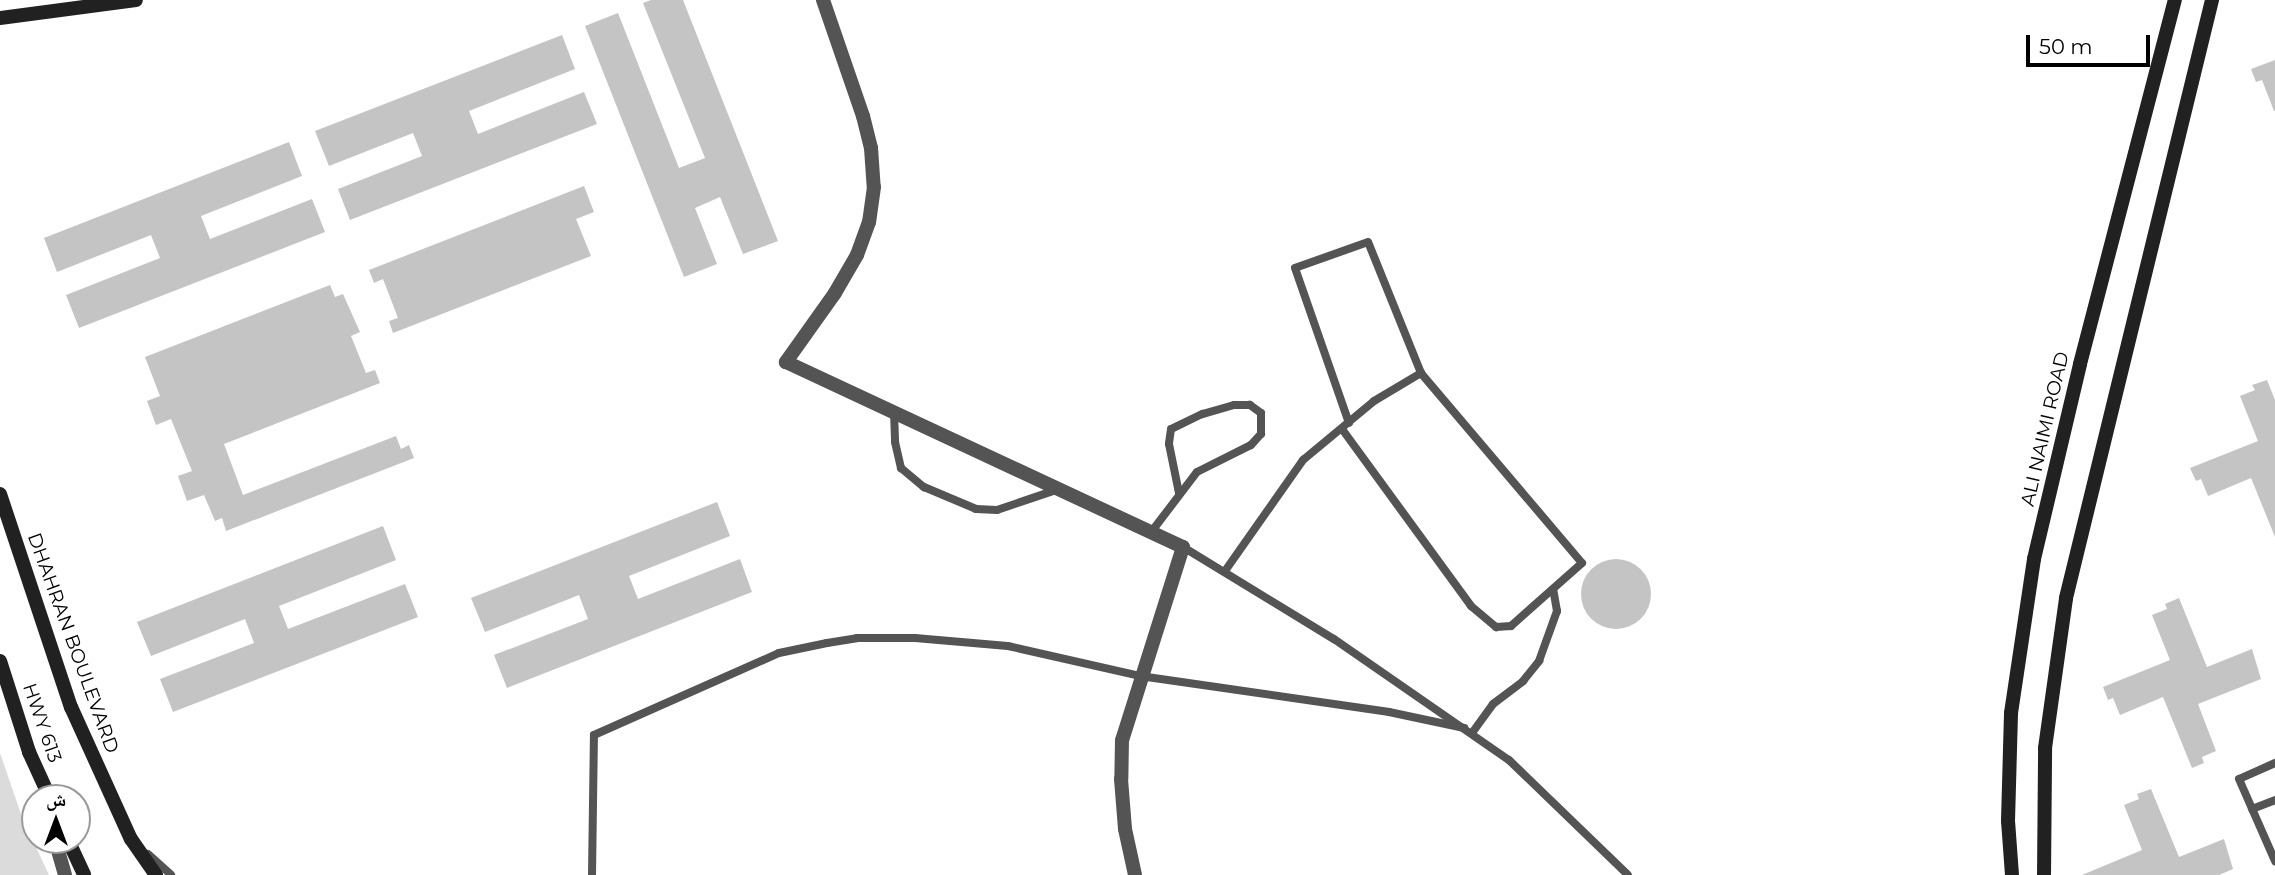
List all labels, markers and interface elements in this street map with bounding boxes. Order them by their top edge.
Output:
scale bar [2030,21,2154,65]
text: 50 m [2039,34,2093,59]
street label: ALI NAIMI ROAD [2016,349,2074,509]
street label: DHAHRAN BOULEVARD [23,530,123,756]
street label: HWY 613 [18,680,66,766]
north arrow [21,784,91,854]
text: ش [46,788,66,811]

